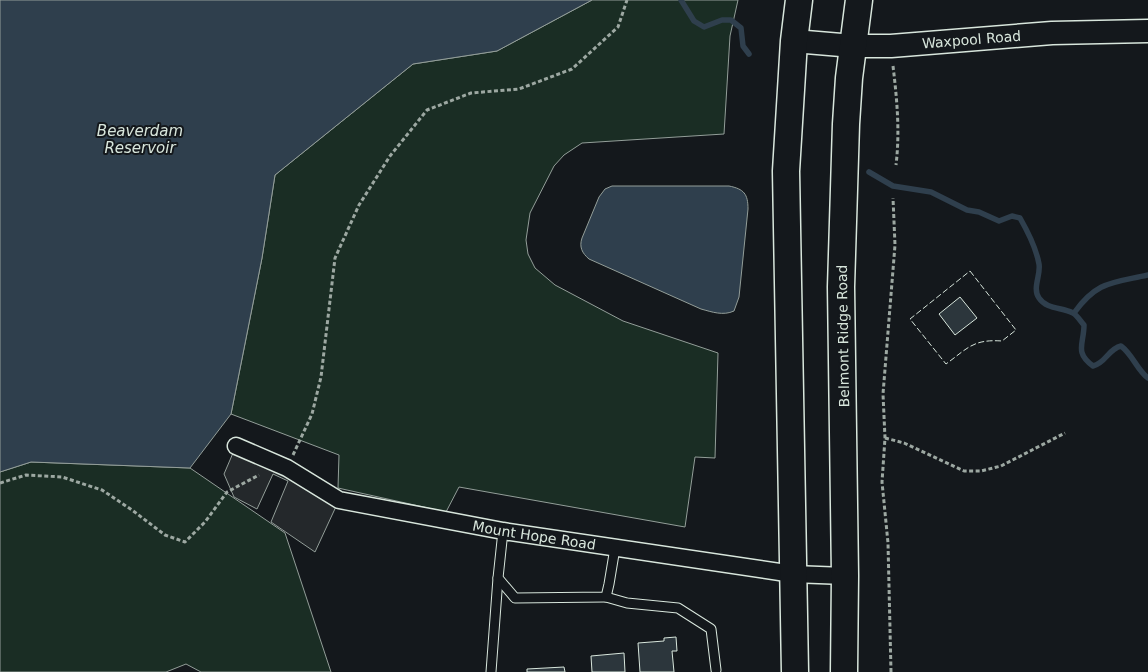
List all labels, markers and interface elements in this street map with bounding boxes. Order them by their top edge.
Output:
street label: Waxpool Road [921,28,1022,51]
water label: Beaverdam Reservoir [97,122,183,157]
street label: Belmont Ridge Road [834,265,852,407]
street label: Mount Hope Road [471,517,597,553]

